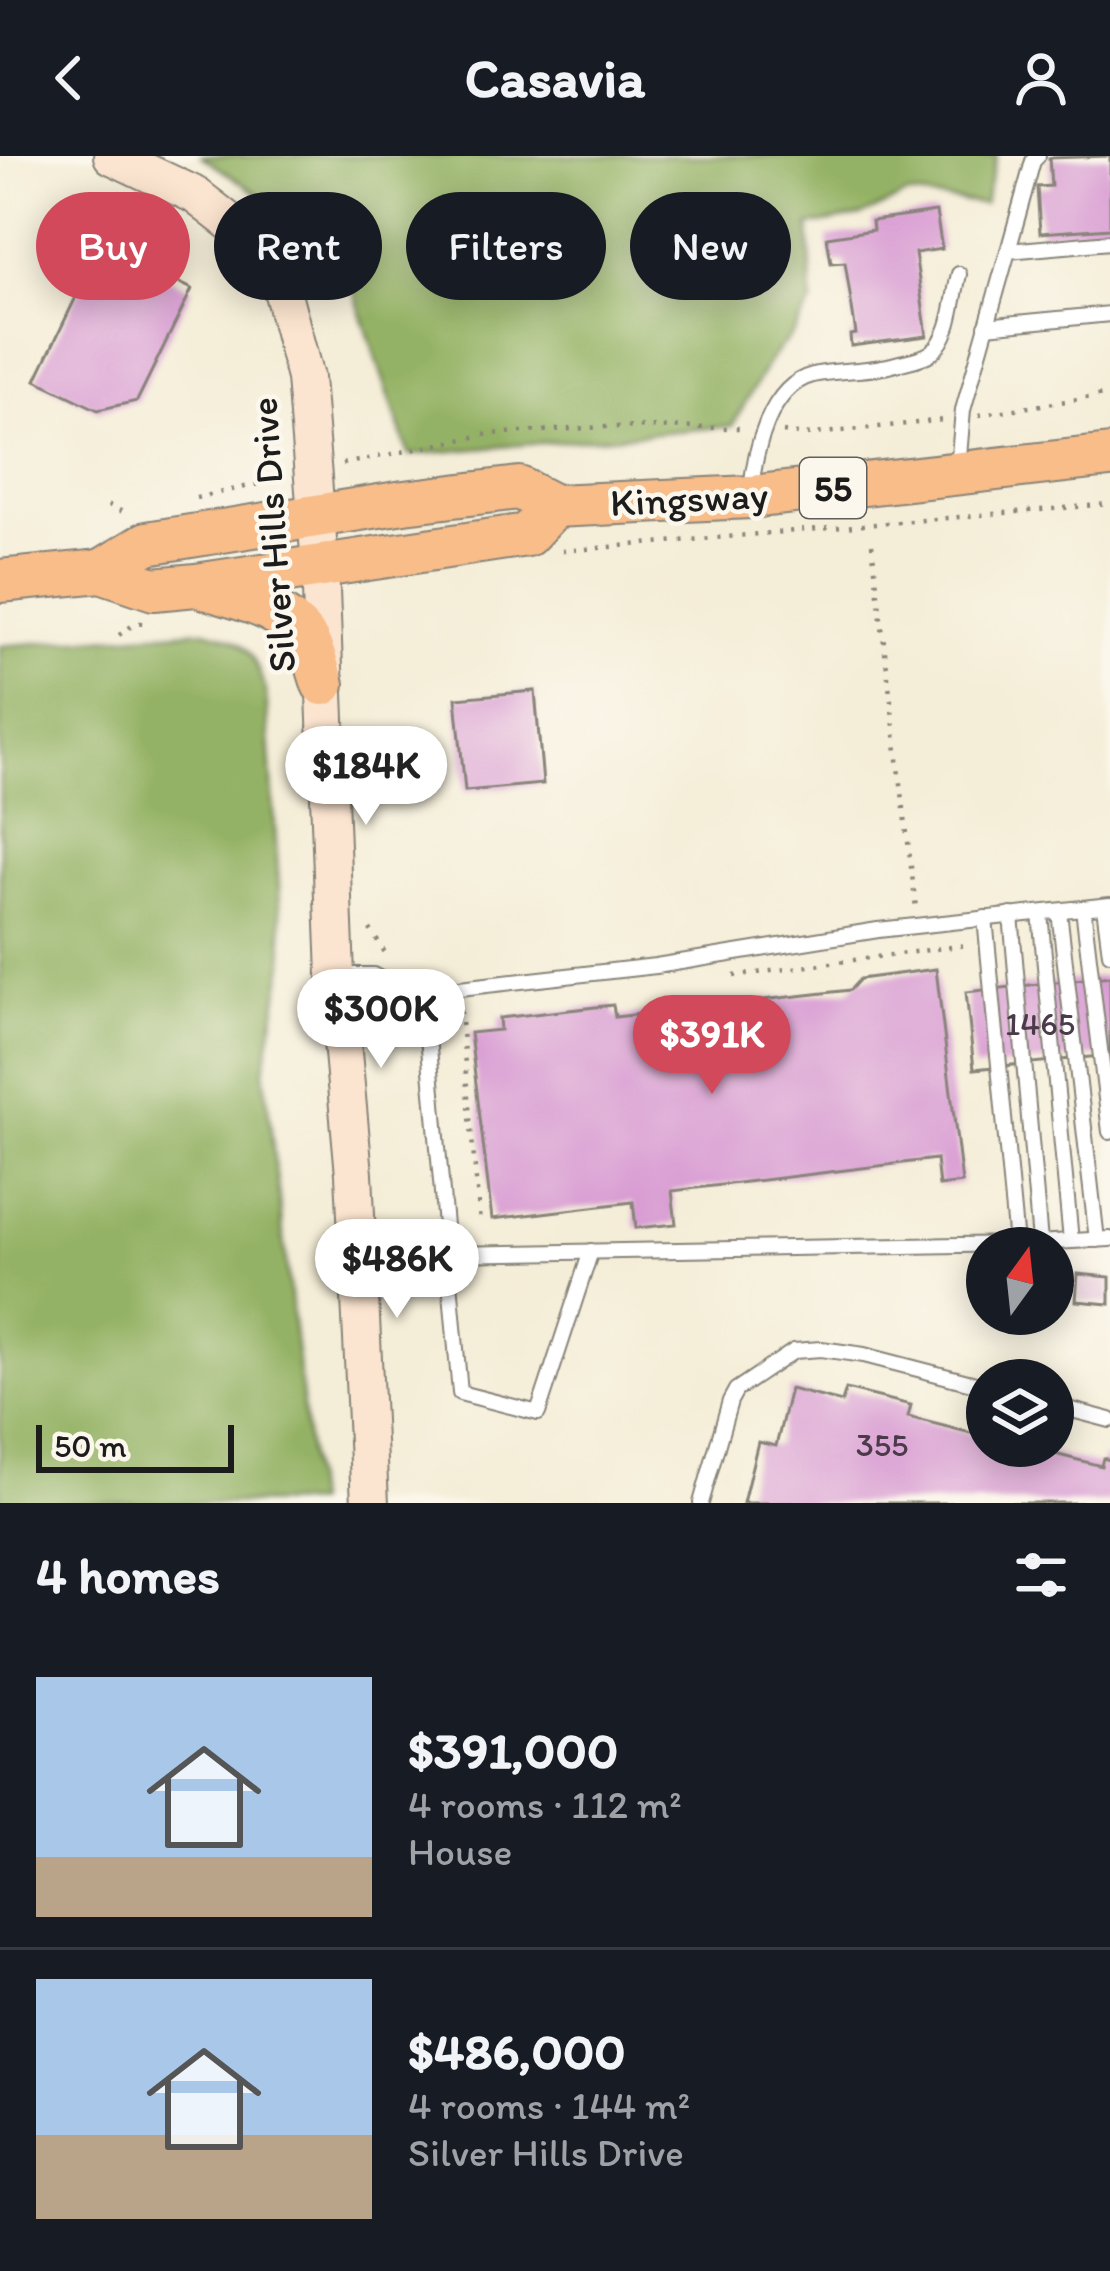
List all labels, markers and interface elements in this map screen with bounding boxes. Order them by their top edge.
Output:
icon: back [36,45,102,111]
icon: person [1008,45,1074,111]
text: Casavia [465,46,645,111]
chip: Buy [36,192,190,300]
chip: Rent [214,192,382,300]
chip: Filters [406,192,606,300]
chip: New [630,192,791,300]
street label: Silver Hills Drive [239,396,306,674]
road number: 55 [800,458,866,518]
street label: Kingsway [609,471,769,526]
pin: $184K [282,726,450,828]
text: $184K [312,741,420,788]
pin: $300K [297,969,465,1071]
text: $300K [324,984,438,1031]
pin: $391K [628,995,796,1097]
house number: 1465 [1005,1004,1075,1043]
text: $391K [660,1010,764,1057]
pin: $486K [313,1219,481,1321]
north arrow [966,1227,1074,1335]
map controls [966,1227,1074,1467]
text: $486K [342,1234,452,1281]
button: layers [966,1359,1074,1467]
scale bar [36,1419,234,1472]
house number: 355 [856,1425,908,1464]
text: 50 m [54,1426,127,1465]
icon: filters [1008,1542,1074,1608]
text: 4 homes [36,1545,220,1606]
text: $391,000 [408,1720,618,1781]
icon: home [132,1725,276,1869]
text: 4 rooms · 112 m² [408,1781,682,1828]
text: House [408,1828,512,1875]
text: $486,000 [408,2021,626,2082]
icon: home [132,2027,276,2171]
text: 4 rooms · 144 m² [408,2082,690,2129]
text: Silver Hills Drive [408,2129,684,2176]

